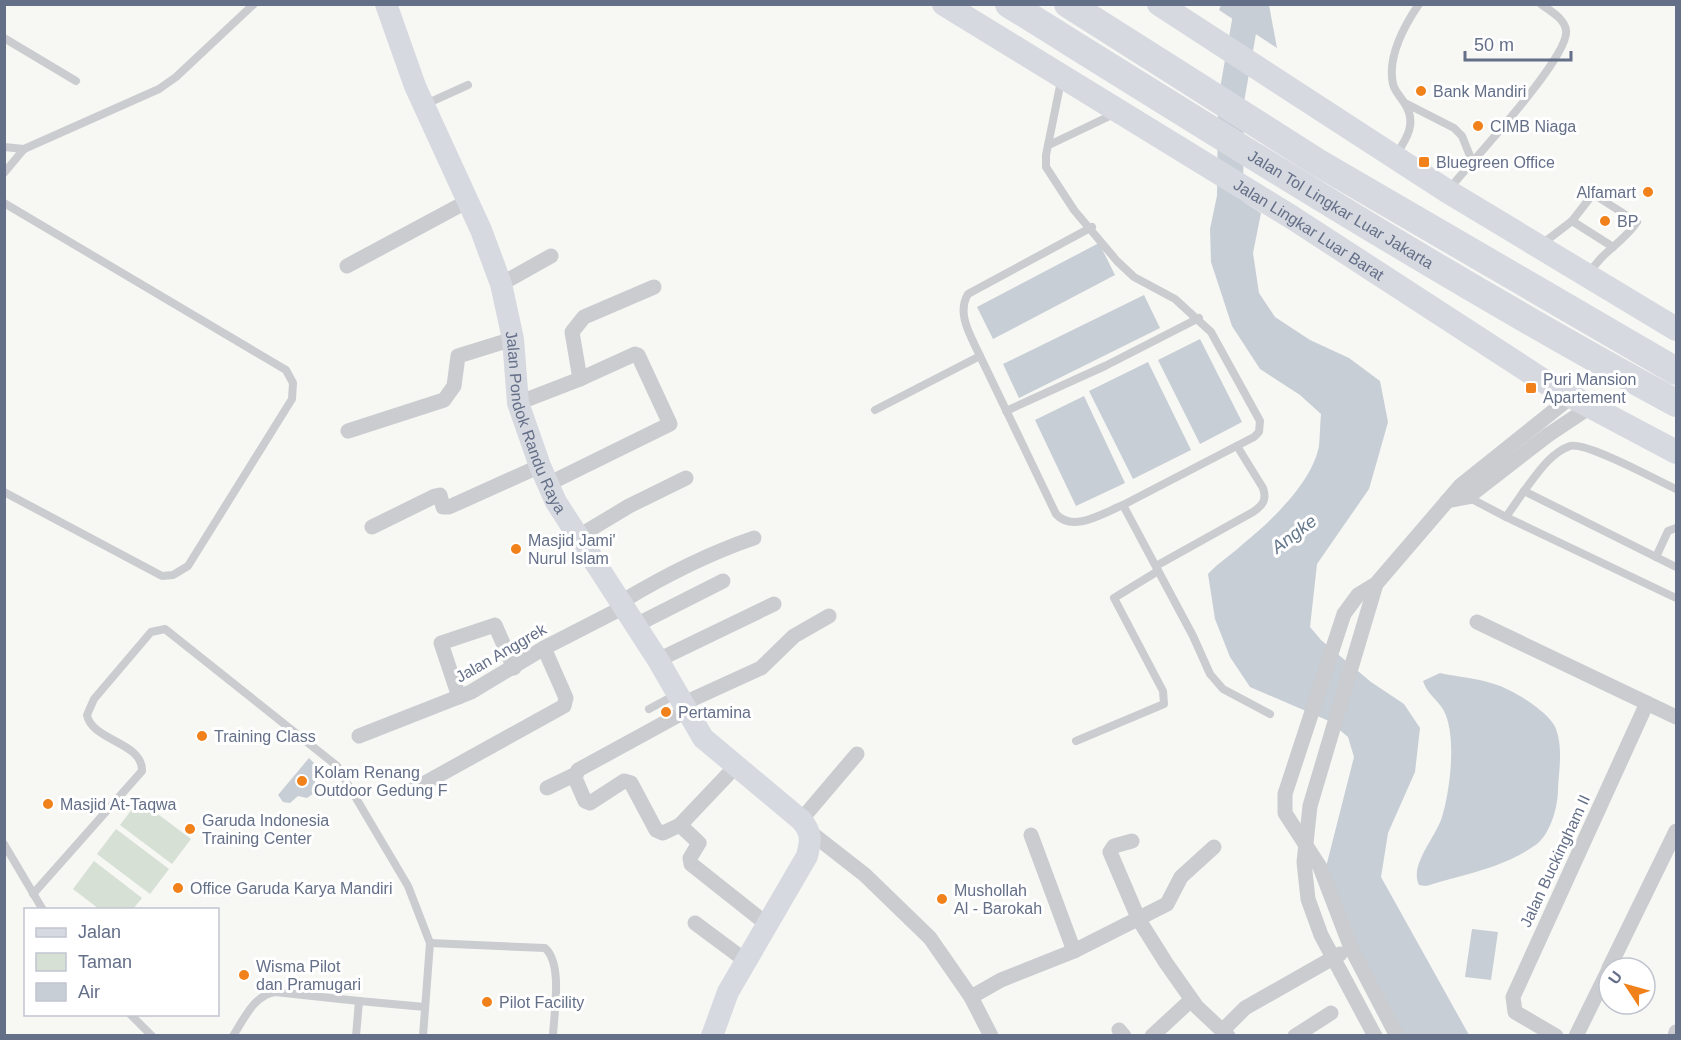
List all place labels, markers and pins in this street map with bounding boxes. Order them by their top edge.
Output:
place label: Bank Mandiri [1433,83,1526,100]
marker: Bank Mandiri [1414,84,1428,98]
place label: CIMB Niaga [1490,118,1576,135]
marker: CIMB Niaga [1471,119,1485,133]
place label: Bluegreen Office [1436,154,1555,171]
marker: Bluegreen Office [1417,155,1431,169]
place label: Alfamart [1576,184,1637,201]
marker: Alfamart [1641,185,1655,199]
place label: BP [1617,213,1638,230]
marker: BP [1598,214,1612,228]
place label: Puri Mansion Apartement [1543,371,1636,406]
marker: Puri Mansion Apartement [1524,381,1538,395]
place label: Masjid Jami' Nurul Islam [528,532,616,567]
marker: Masjid Jami' Nurul Islam [509,542,523,556]
place label: Pertamina [678,704,751,721]
marker: Pertamina [659,705,673,719]
place label: Training Class [214,728,316,745]
marker: Training Class [195,729,209,743]
place label: Kolam Renang Outdoor Gedung F [314,764,448,799]
marker: Kolam Renang Outdoor Gedung F [295,774,309,788]
place label: Masjid At-Taqwa [60,796,177,813]
marker: Masjid At-Taqwa [41,797,55,811]
place label: Garuda Indonesia Training Center [202,812,329,847]
marker: Garuda Indonesia Training Center [183,822,197,836]
place label: Office Garuda Karya Mandiri [190,880,392,897]
marker: Office Garuda Karya Mandiri [171,881,185,895]
place label: Mushollah Al - Barokah [954,882,1042,917]
marker: Mushollah Al - Barokah [935,892,949,906]
place label: Wisma Pilot dan Pramugari [256,958,361,993]
marker: Wisma Pilot dan Pramugari [237,968,251,982]
place label: Pilot Facility [499,994,584,1011]
marker: Pilot Facility [480,995,494,1009]

